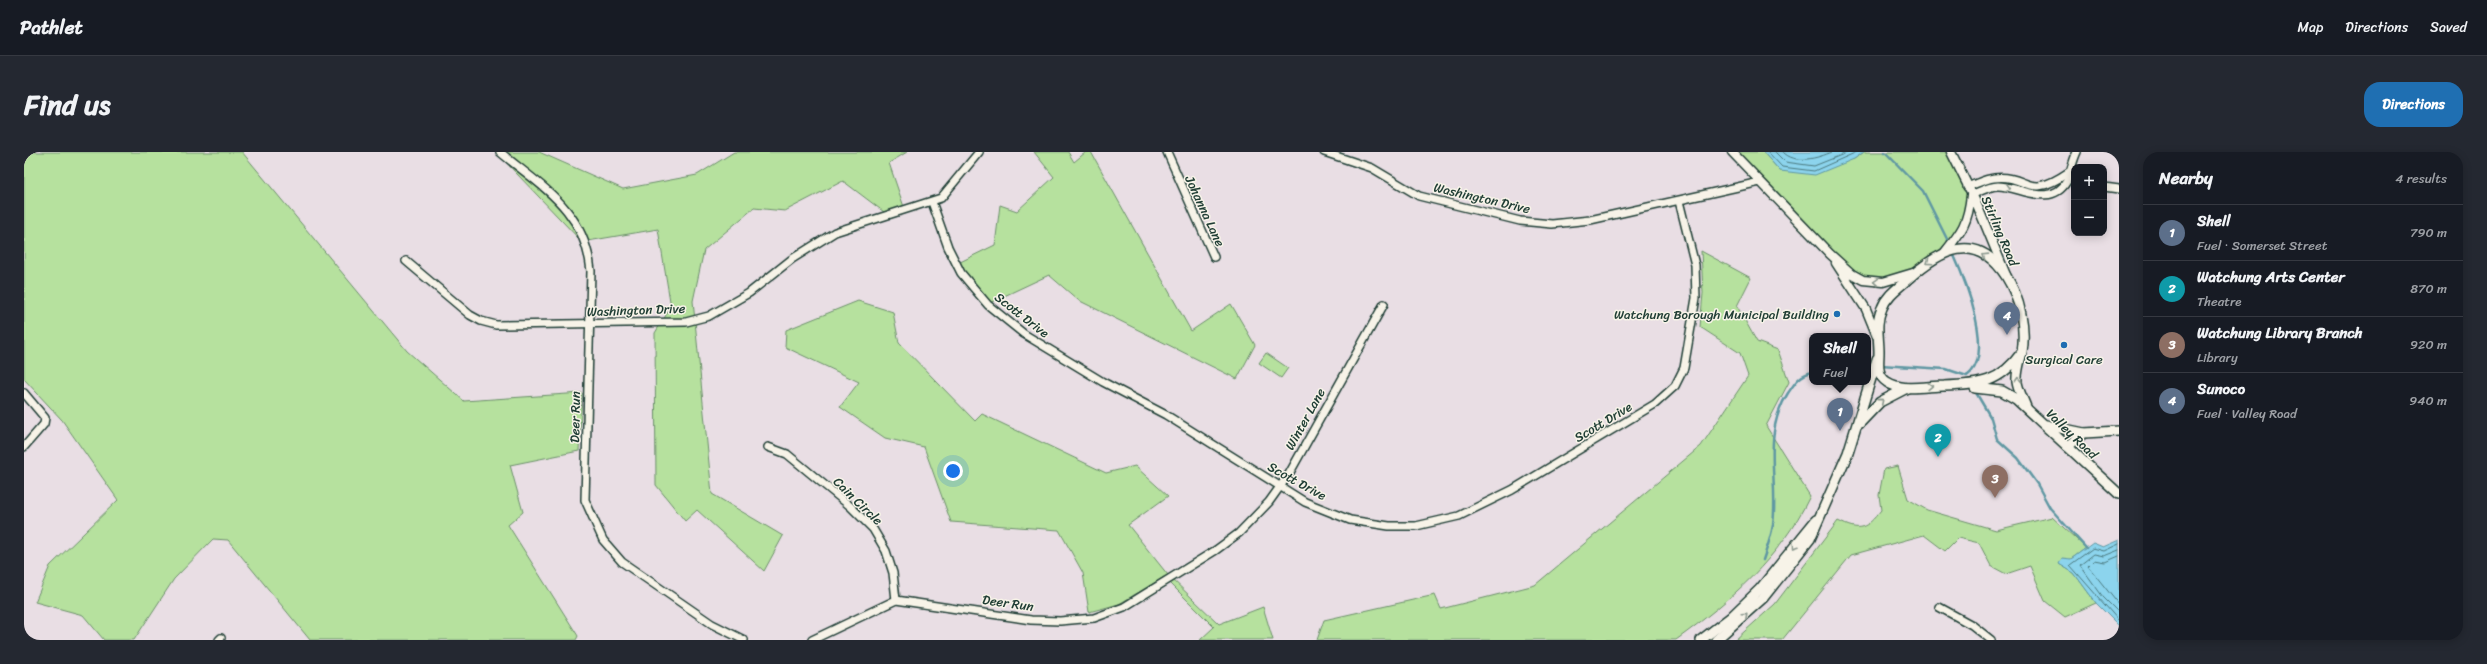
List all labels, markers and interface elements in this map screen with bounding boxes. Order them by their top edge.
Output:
text: Pathlet [20,11,83,44]
text: Map [2297,15,2323,40]
text: Directions [2345,15,2408,40]
text: Saved [2430,15,2467,40]
text: Find us [24,80,111,129]
button: Directions [2364,82,2463,127]
text: Nearby [2159,163,2213,193]
map controls [2071,164,2107,236]
button: + [2071,164,2107,200]
text: 4 results [2395,167,2447,190]
street label: Johanna Lane [1178,171,1232,251]
street label: Washington Drive [1431,176,1533,220]
one-way arrow [2005,184,2011,192]
street label: Stirling Road [1975,192,2026,271]
button: − [2071,200,2107,236]
text: Shell [2197,208,2231,234]
text: 1 [2169,221,2175,244]
text: 790 m [2410,221,2447,244]
text: Fuel · Somerset Street [2197,234,2327,257]
one-way arrow [1983,253,1990,260]
one-way arrow [1926,257,1933,265]
text: Watchung Arts Center [2197,264,2345,290]
one-way arrow [1873,277,1879,286]
text: 2 [2168,277,2176,300]
text: 870 m [2410,277,2447,300]
street label: Scott Drive [990,286,1054,344]
text: Theatre [2197,290,2242,313]
street label: Washington Drive [586,297,686,323]
pin: 4 [1994,302,2020,335]
place label: Watchung Borough Municipal Building [1614,303,1829,326]
marker: Watchung Borough Municipal Building [1832,309,1842,319]
text: Watchung Library Branch [2197,320,2363,346]
popup [1809,333,1871,385]
text: 3 [2168,333,2176,356]
text: 920 m [2410,333,2447,356]
text: Shell [1823,335,1857,361]
marker: Surgical Care [2059,340,2069,350]
text: Library [2197,346,2238,369]
place label: Surgical Care [2025,348,2103,371]
text: Fuel [1823,361,1848,384]
text: Sunoco [2197,376,2245,402]
one-way arrow [2013,377,2022,383]
one-way arrow [1927,382,1933,391]
street label: Winter Lane [1278,383,1332,454]
text: 4 [2168,389,2176,412]
text: 940 m [2409,389,2447,412]
street label: Deer Run [563,391,587,443]
street label: Scott Drive [1569,396,1637,448]
pin: 1 [1827,398,1853,431]
one-way arrow [1876,399,1884,406]
text: Fuel · Valley Road [2197,402,2297,425]
street label: Valley Road [2041,403,2104,466]
pin: 2 [1925,424,1951,457]
street label: Scott Drive [1263,455,1331,507]
your location [943,461,963,481]
pin: 3 [1982,465,2008,498]
street label: Cain Circle [828,471,889,531]
one-way arrow [1792,542,1800,549]
street label: Deer Run [981,588,1035,618]
one-way arrow [1741,613,1748,620]

